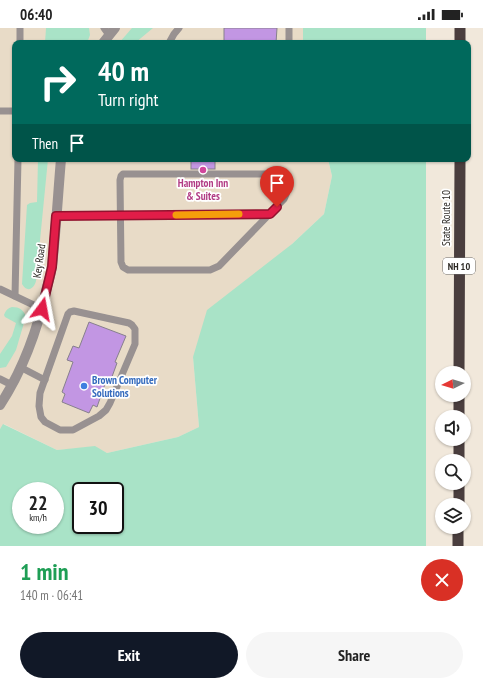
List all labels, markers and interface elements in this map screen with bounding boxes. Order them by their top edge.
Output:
text: 06:40 [20,5,52,24]
text: 40 m [98,52,149,89]
icon: right [32,56,84,108]
text: Turn right [98,88,158,111]
icon: arrive [66,132,88,154]
text: Then [32,134,58,153]
marker: Hampton Inn & Suites [198,165,208,175]
pin [260,166,294,207]
icon: arrive [266,172,288,194]
place label: Hampton Inn & Suites [178,176,228,203]
street label: State Route 10 [439,190,453,246]
street label: Key Road [30,243,48,279]
road number: NH 10 [443,258,475,274]
position arrow [21,288,63,330]
north arrow [435,366,471,402]
map controls [435,366,471,534]
place label: Brown Computer Solutions [92,373,158,400]
marker: Brown Computer Solutions [79,381,89,391]
button: sound [435,410,471,446]
button: search [435,454,471,490]
speed limit sign: 30 [72,482,124,534]
text: 22 [28,490,48,516]
button: layers [435,498,471,534]
text: km/h [29,511,47,524]
text: 1 min [20,556,68,587]
button: close [421,559,463,601]
text: 140 m · 06:41 [20,587,83,604]
button: Exit [20,632,238,678]
button: Share [246,632,463,678]

